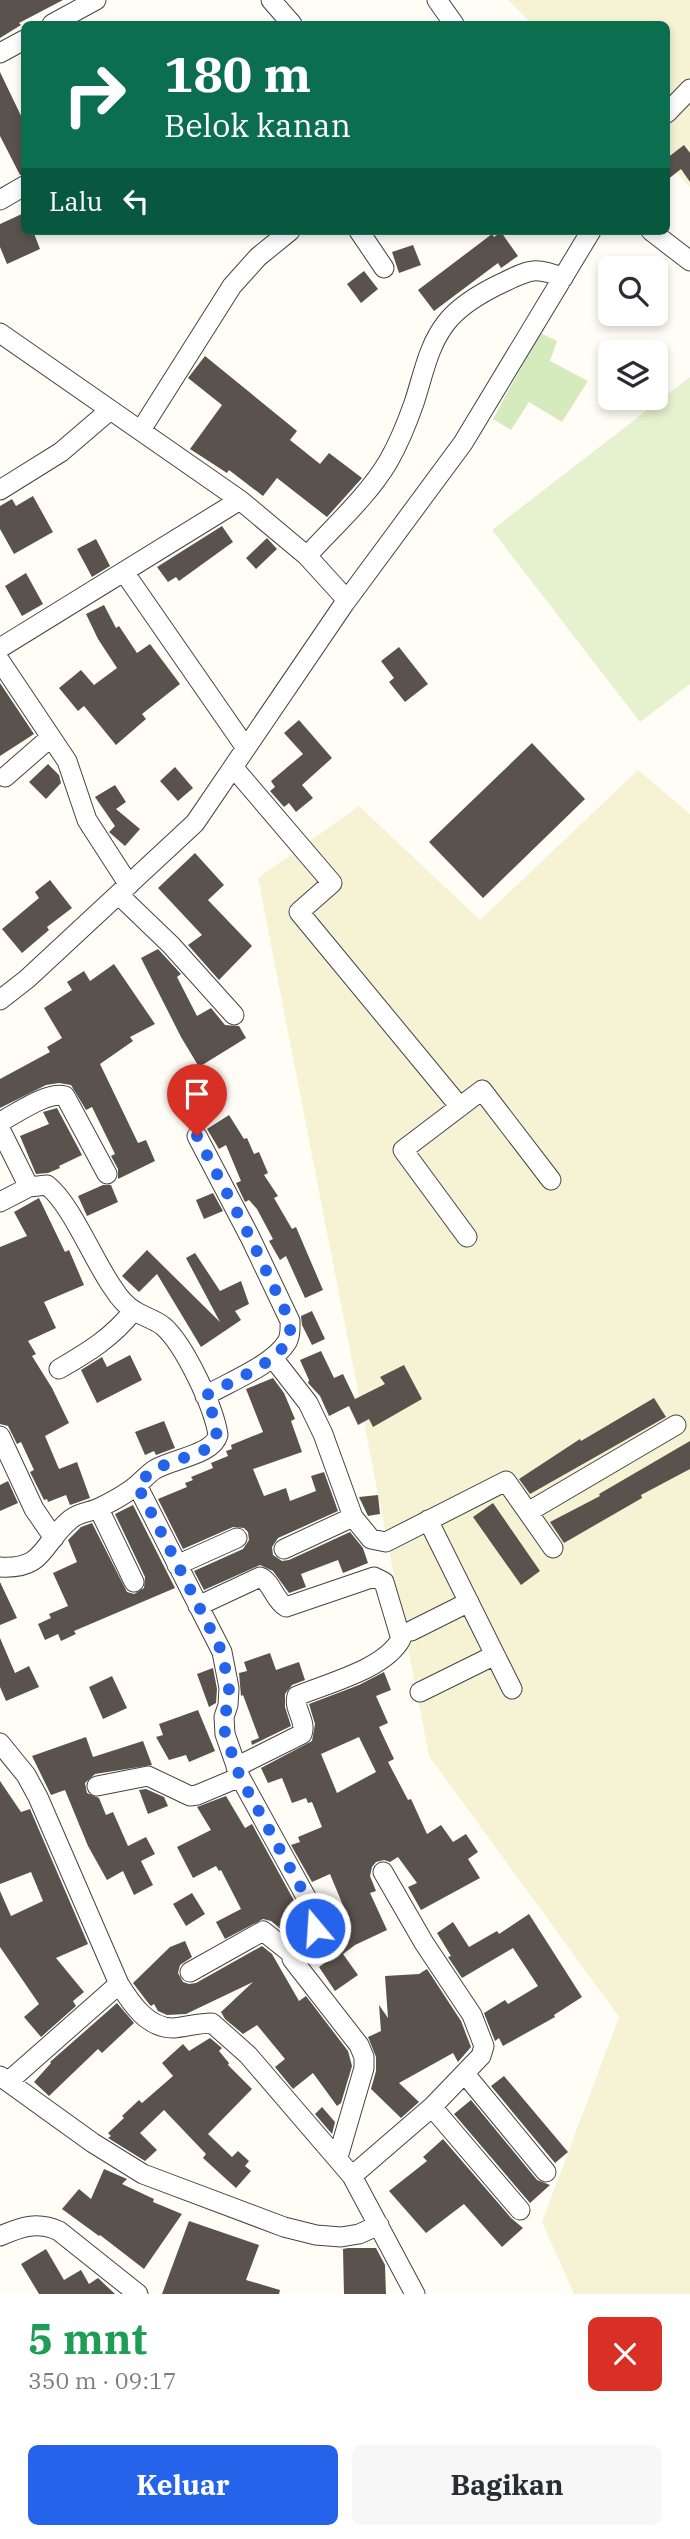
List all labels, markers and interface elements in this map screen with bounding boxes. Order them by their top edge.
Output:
text: 180 m [164,42,311,105]
icon: right [49,49,140,140]
text: Belok kanan [164,104,351,146]
icon: left [117,182,155,220]
text: Lalu [49,184,103,218]
map controls [598,256,668,410]
button: search [598,256,668,326]
button: layers [598,340,668,410]
pin [167,1064,227,1136]
icon: arrive [178,1075,216,1113]
position arrow [278,1891,352,1965]
text: 5 mnt [28,2311,147,2366]
button: close [588,2317,662,2391]
text: 350 m · 09:17 [28,2365,177,2395]
button: Keluar [28,2445,338,2525]
button: Bagikan [352,2445,662,2525]

